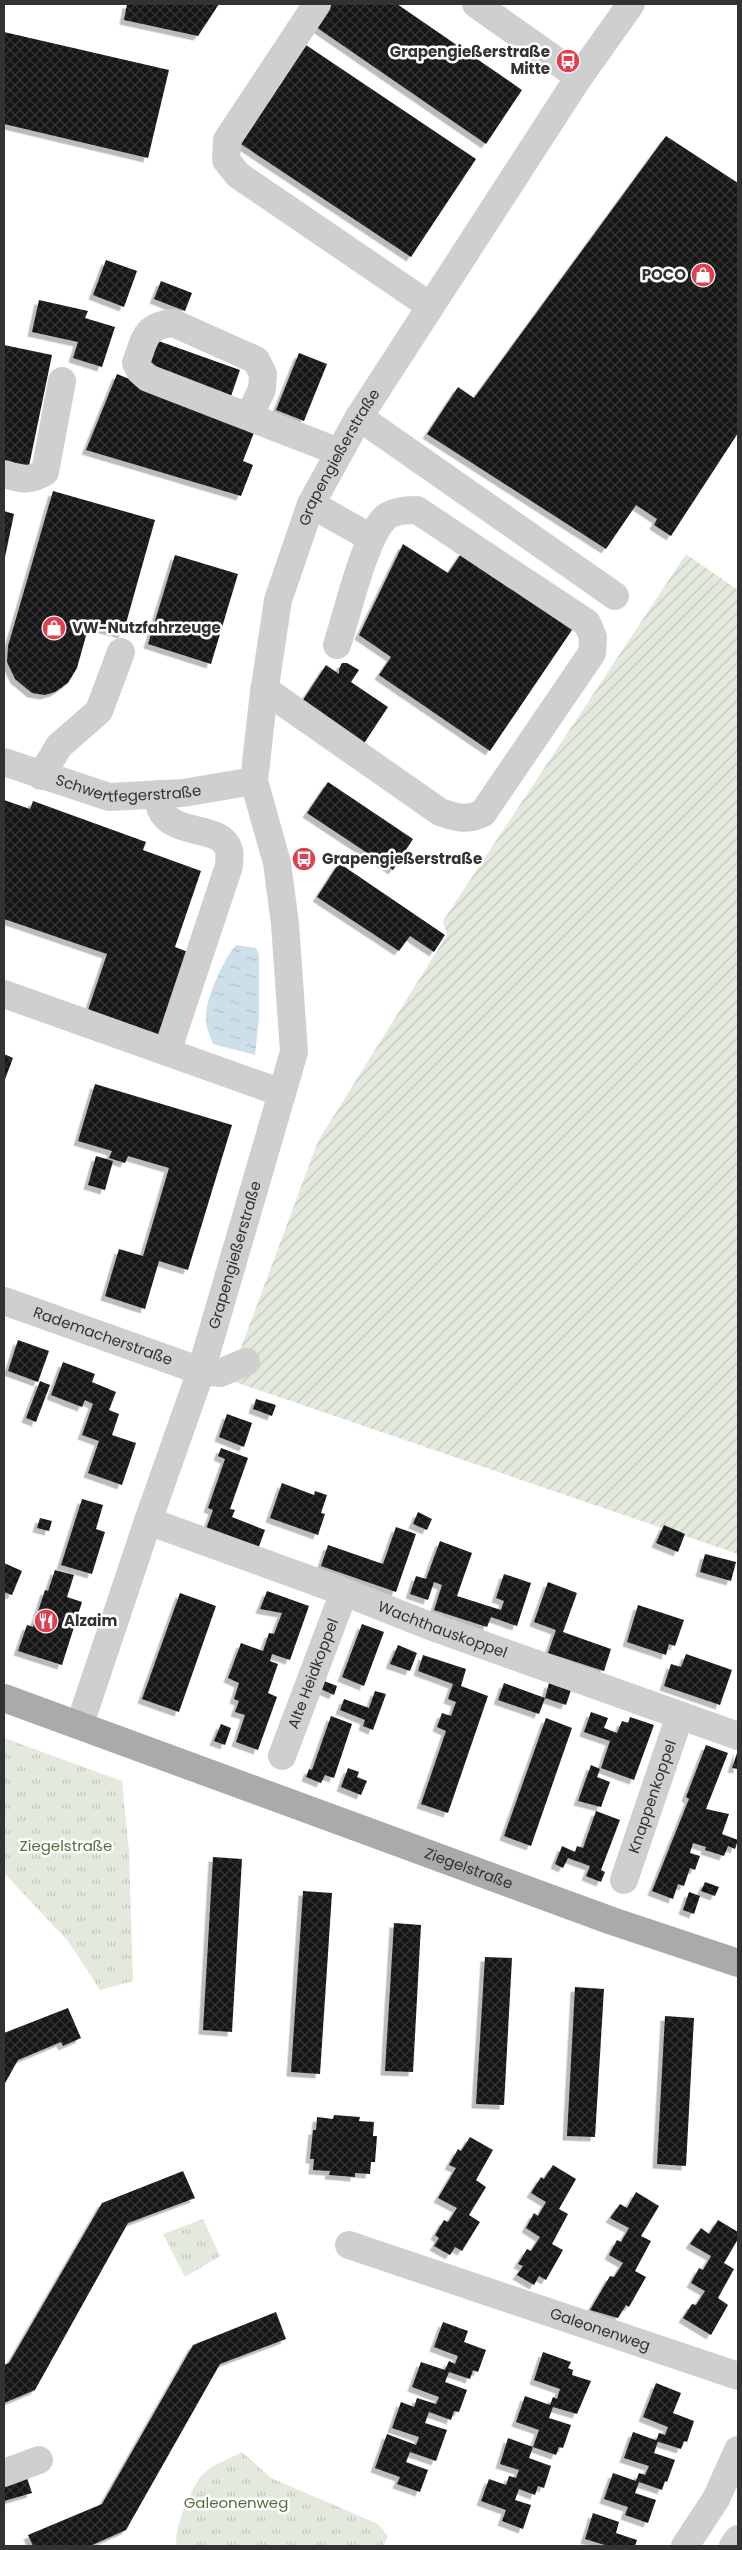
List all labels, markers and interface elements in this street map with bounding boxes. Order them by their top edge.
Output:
place label: Grapengießerstraße Mitte [390,41,550,79]
bus stop icon: Grapengießerstraße Mitte [555,48,581,74]
shop icon: POCO [690,262,716,288]
place label: POCO [642,264,686,285]
street label: Grapengießerstraße [293,384,385,528]
shop icon: VW-Nutzfahrzeuge [41,615,67,641]
place label: VW-Nutzfahrzeuge [72,617,221,638]
street label: Schwertfegerstraße [53,769,203,807]
bus stop icon: Grapengießerstraße [291,846,317,872]
place label: Grapengießerstraße [322,848,482,869]
street label: Grapengießerstraße [203,1178,266,1331]
street label: Rademacherstraße [31,1301,176,1370]
street label: Wachthauskoppel [375,1595,510,1663]
restaurant icon: Alzaim [33,1608,59,1634]
place label: Alzaim [64,1610,118,1631]
street label: Alte Heidkoppel [282,1615,343,1732]
street label: Knappenkoppel [623,1737,681,1856]
park label: Ziegelstraße [20,1835,112,1856]
street label: Ziegelstraße [422,1842,516,1894]
street label: Galeonenweg [547,2302,653,2356]
park label: Galeonenweg [184,2492,288,2513]

